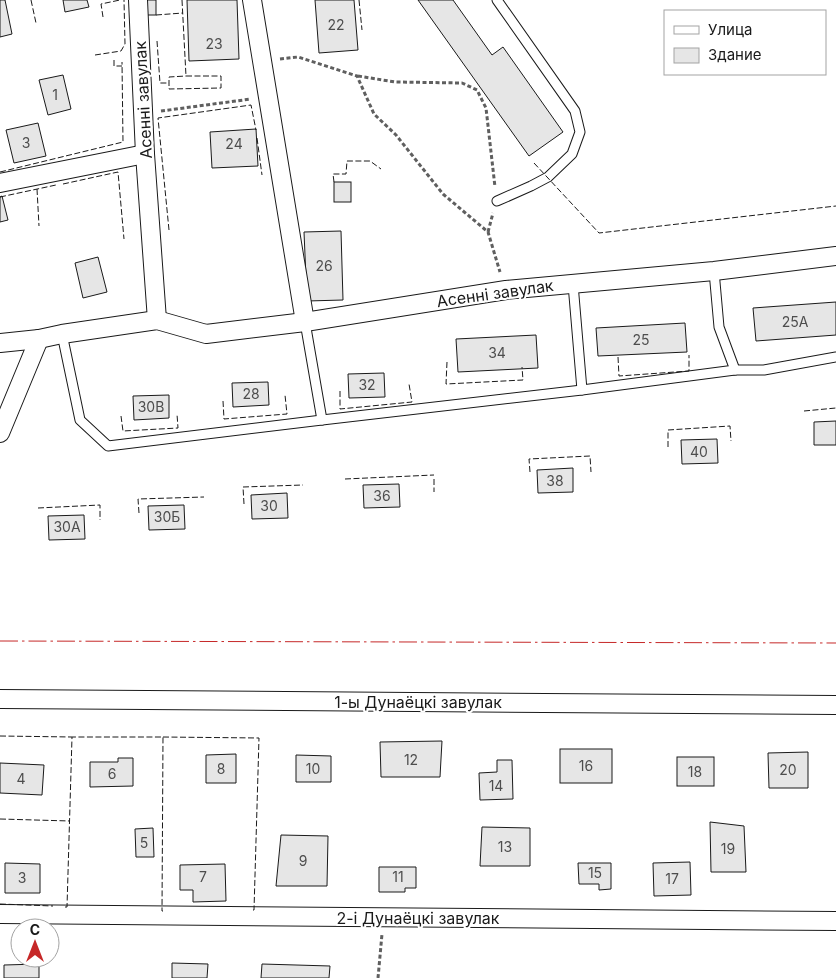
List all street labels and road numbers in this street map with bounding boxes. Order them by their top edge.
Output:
street label: Асенні завулак [130,40,156,159]
street label: Асенні завулак [435,275,555,311]
street label: 1-ы Дунаёцкі завулак [334,692,502,712]
street label: 2-і Дунаёцкі завулак [336,908,500,928]

